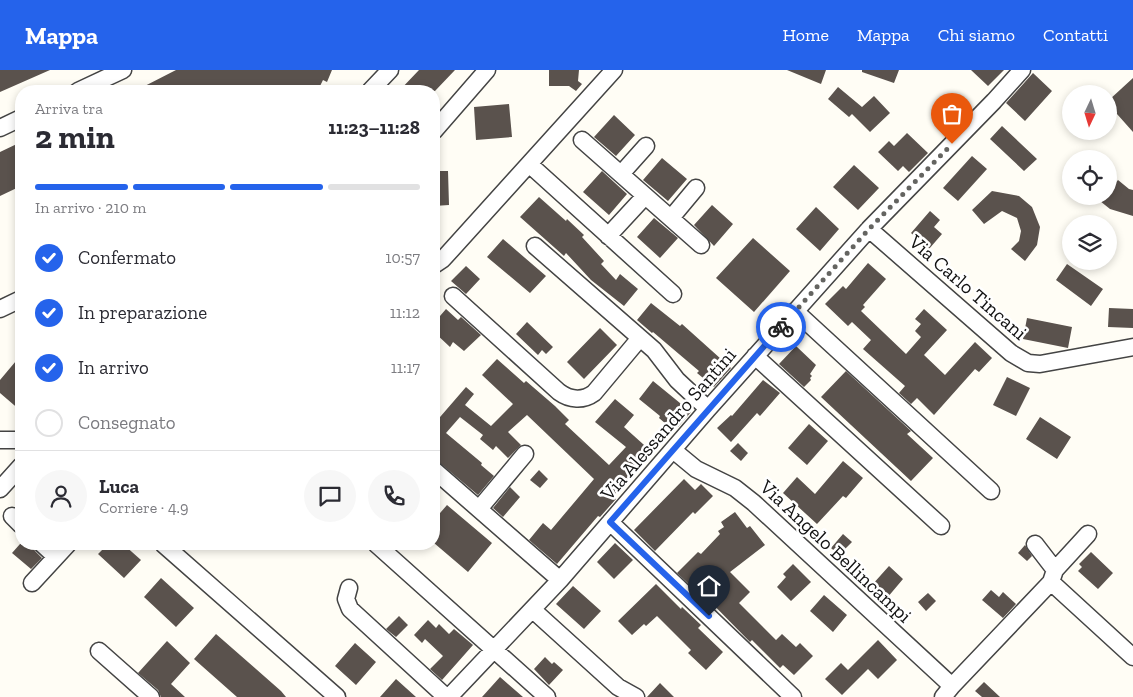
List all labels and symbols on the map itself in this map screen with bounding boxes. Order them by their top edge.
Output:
north arrow [1062,85,1118,140]
pin [931,93,973,144]
street label: Via Carlo Tincani [903,229,1032,345]
courier [756,302,806,352]
street label: Via Alessandro Santini [595,343,741,506]
street label: Via Angelo Bellincampi [754,474,917,628]
pin [688,565,730,616]

